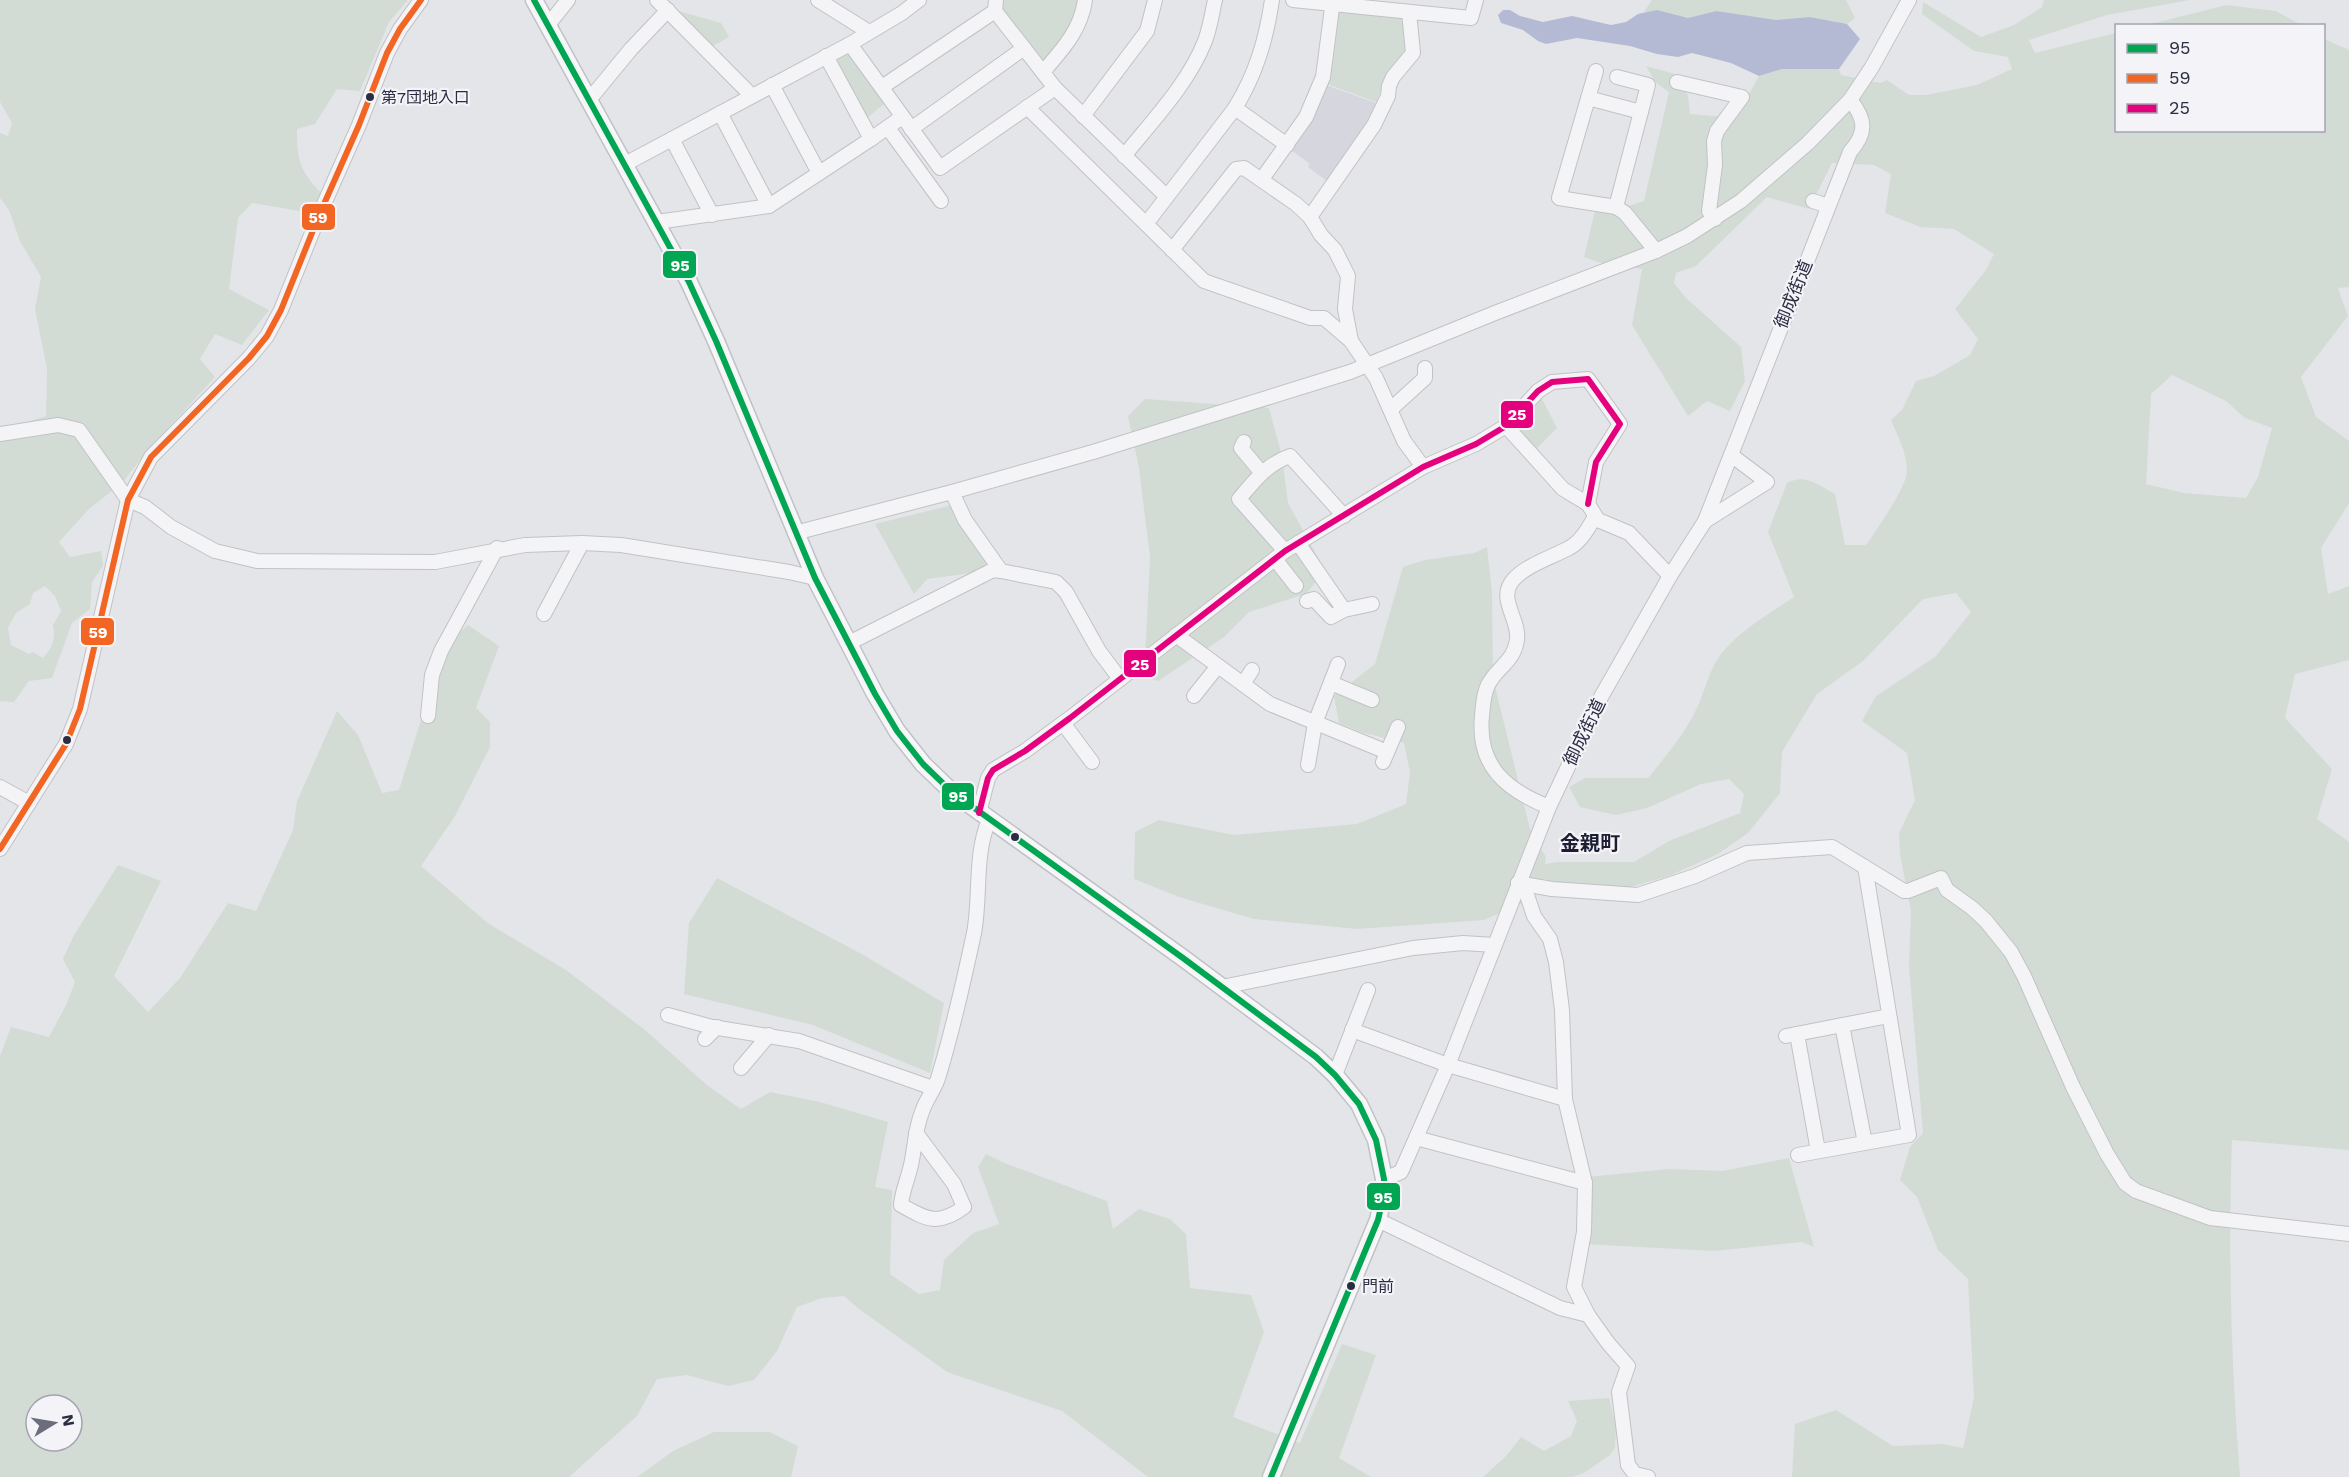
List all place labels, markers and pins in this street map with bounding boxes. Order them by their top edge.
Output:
place label: 第7団地入口 [381,88,470,107]
marker: 第7団地入口 [364,91,376,103]
unlabelled marker [61,734,73,746]
unlabelled marker [1009,831,1021,843]
place label: 門前 [1362,1277,1394,1296]
marker: 門前 [1345,1280,1357,1292]

